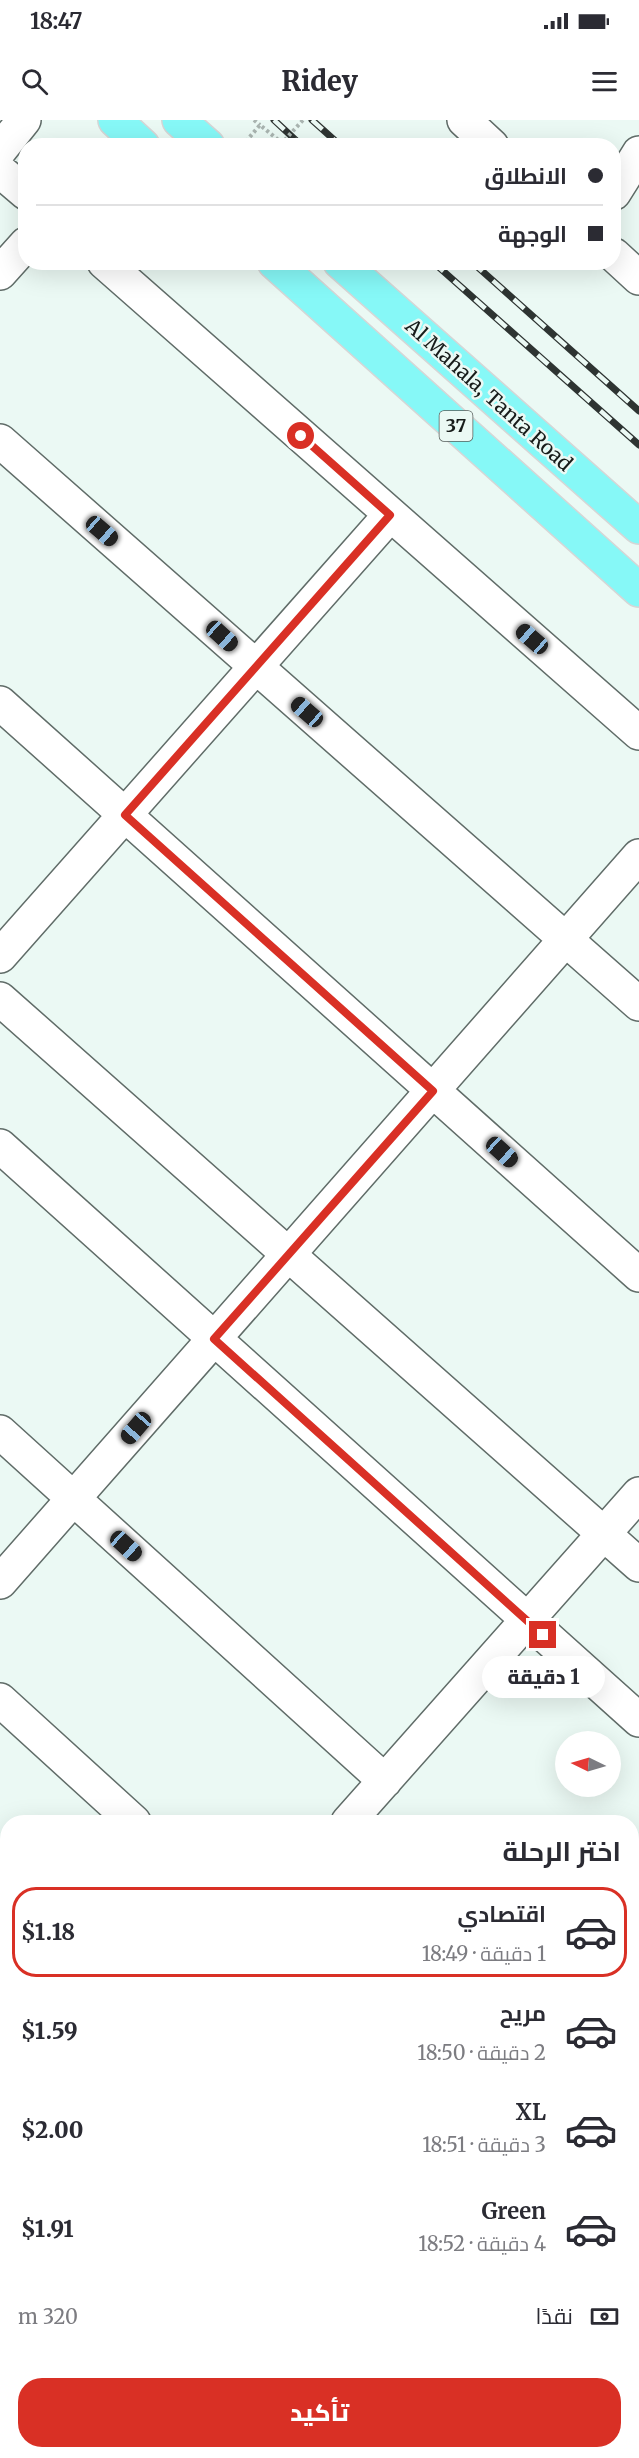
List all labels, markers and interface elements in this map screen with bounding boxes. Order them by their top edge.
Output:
text: 18:47 [30,7,82,35]
text: Ridey [281,64,358,98]
icon: search [18,65,51,98]
icon: menu [588,65,621,98]
text: الانطلاق [484,162,567,190]
text: الوجهة [498,220,567,248]
street label: Al Mahala, Tanta Road [400,312,578,476]
road number: 37 [440,411,472,441]
route start [287,422,314,449]
car [83,512,121,550]
car [203,617,241,655]
car [513,620,551,658]
car [288,693,326,731]
car [483,1133,521,1171]
car [117,1409,155,1447]
car [107,1527,145,1565]
route end [529,1621,556,1648]
callout: 1 دقيقة [482,1656,604,1698]
text: 1 دقيقة [507,1664,580,1689]
north arrow [555,1731,621,1797]
map controls [555,1731,621,1797]
text: اختر الرحلة [502,1834,621,1868]
text: اقتصادي [457,1900,546,1928]
icon: car [564,1905,618,1959]
text: $1.18 [21,1918,75,1946]
text: 1 دقيقة · 18:49 [422,1941,546,1966]
text: مريح [500,1999,546,2027]
icon: car [564,2004,618,2058]
text: $1.59 [21,2017,78,2045]
text: 2 دقيقة · 18:50 [417,2040,546,2065]
text: XL [516,2098,546,2126]
icon: car [564,2103,618,2157]
text: $2.00 [21,2116,83,2144]
text: 3 دقيقة · 18:51 [422,2132,546,2157]
text: Green [482,2197,546,2225]
icon: car [564,2202,618,2256]
text: $1.91 [21,2215,74,2243]
text: 4 دقيقة · 18:52 [418,2231,546,2256]
icon: cash [588,2300,621,2333]
text: نقدًا [535,2302,573,2330]
text: 320 m [18,2304,78,2329]
button: تأكيد [18,2378,621,2447]

